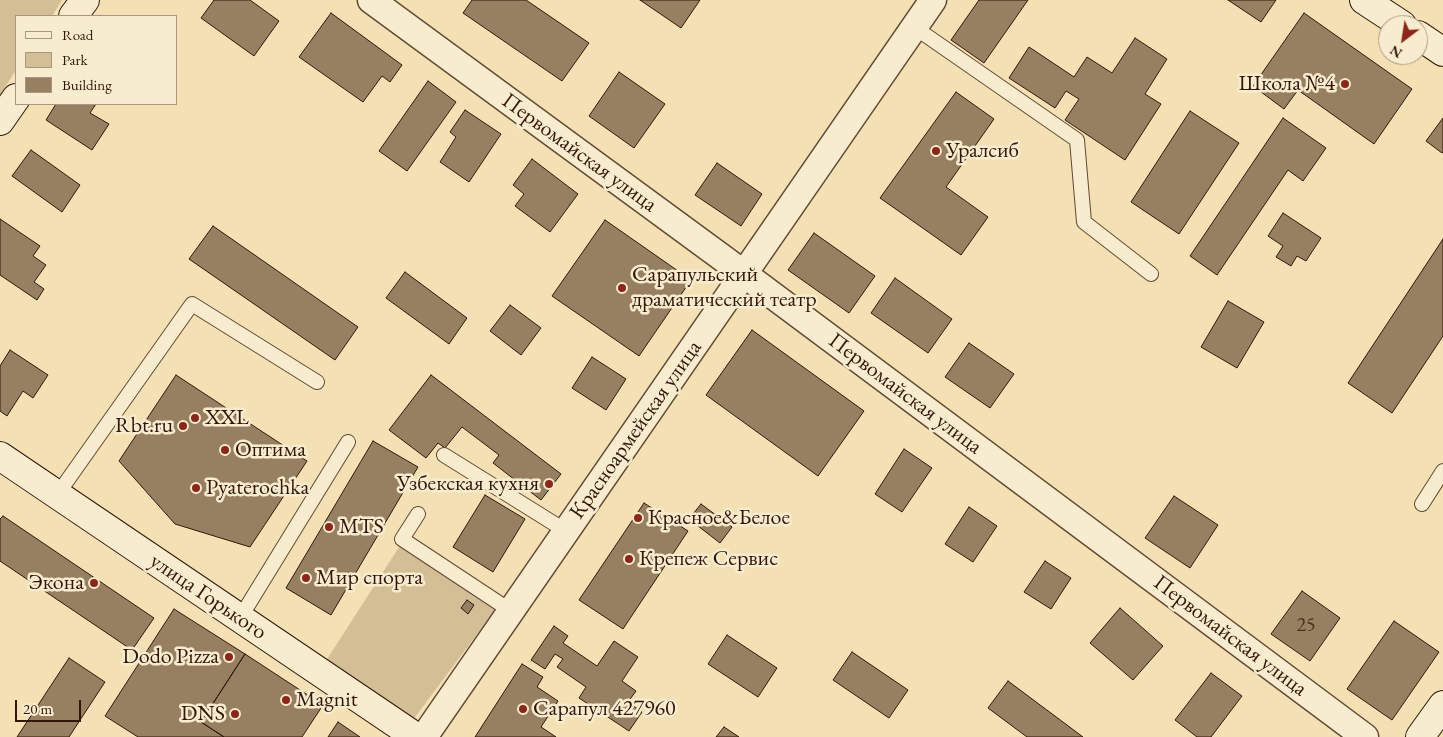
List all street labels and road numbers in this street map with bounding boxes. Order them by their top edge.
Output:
street label: Первомайская улица [496,88,662,218]
street label: Первомайская улица [823,328,987,460]
street label: Красноармейская улица [564,336,708,524]
street label: улица Горького [144,548,272,646]
street label: Первомайская улица [1148,570,1312,702]

